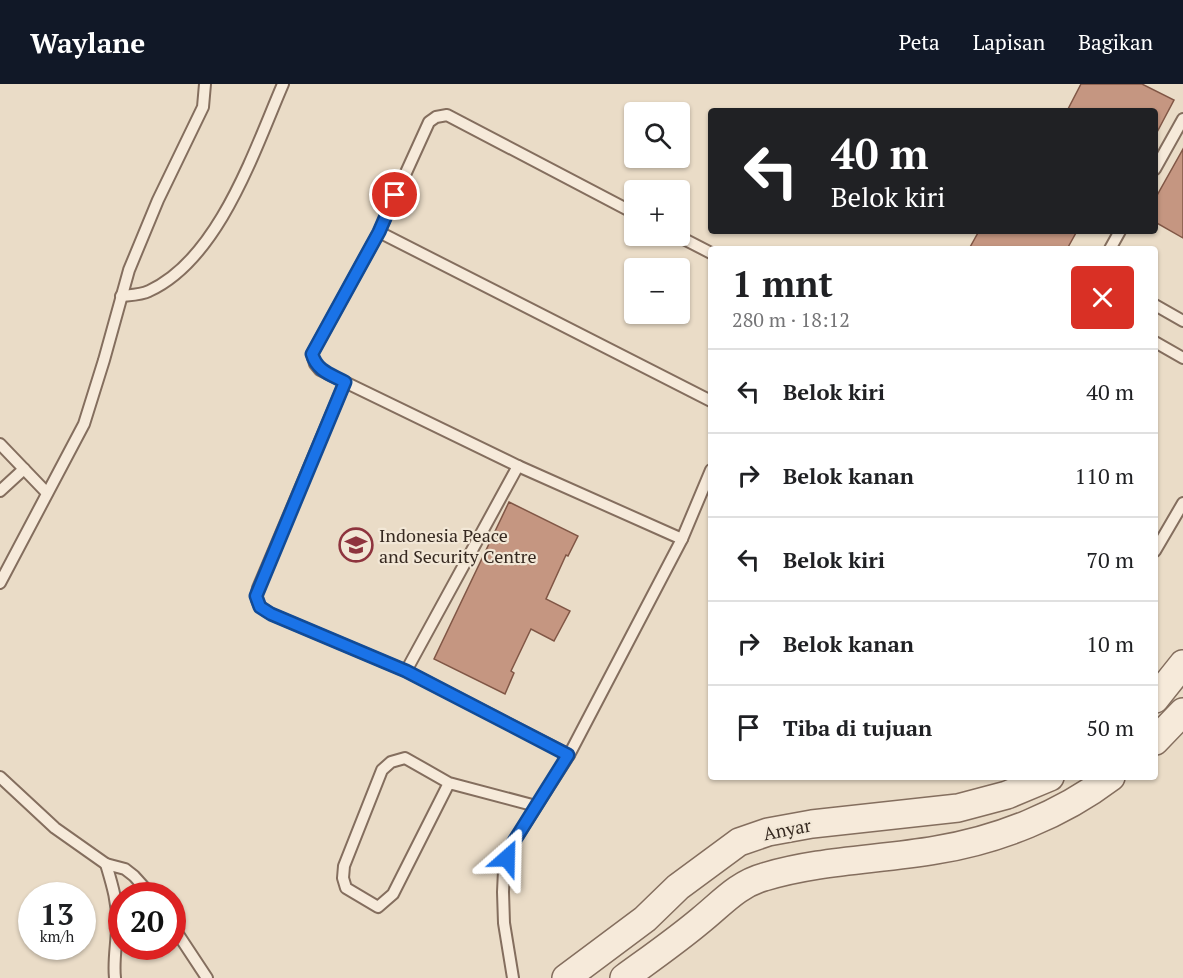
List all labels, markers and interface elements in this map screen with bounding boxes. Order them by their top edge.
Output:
text: Waylane [30,24,145,61]
text: Peta [899,28,940,56]
text: Lapisan [973,28,1045,56]
text: Bagikan [1078,28,1153,56]
map controls [624,102,690,324]
button: search [624,102,690,168]
text: 40 m [831,125,929,181]
icon: left [732,132,810,210]
pin [369,169,420,220]
icon: arrive [378,178,411,211]
text: Belok kiri [831,179,945,215]
button: + [624,180,690,246]
button: − [624,258,690,324]
text: 1 mnt [732,260,833,307]
button: close [1071,266,1134,329]
text: 280 m · 18:12 [732,306,850,333]
icon: left [732,375,765,408]
text: Belok kiri [783,377,885,406]
text: 40 m [1086,377,1134,406]
icon: right [732,459,765,492]
text: Belok kanan [783,461,914,490]
text: 110 m [1074,461,1134,490]
place label: Indonesia Peace and Security Centre [379,523,537,568]
school or university icon: Indonesia Peace and Security Centre [338,527,374,563]
icon: left [732,543,765,576]
text: Belok kiri [783,545,885,574]
text: 70 m [1086,545,1134,574]
icon: right [732,627,765,660]
text: Belok kanan [783,629,914,658]
text: 10 m [1086,629,1134,658]
icon: arrive [732,711,765,744]
text: Tiba di tujuan [783,713,932,742]
text: 50 m [1086,713,1134,742]
street label: Anyar [761,813,813,845]
position arrow [475,826,539,890]
speed limit sign: 20 [108,882,186,960]
text: 13 [40,894,74,934]
text: km/h [40,926,74,946]

